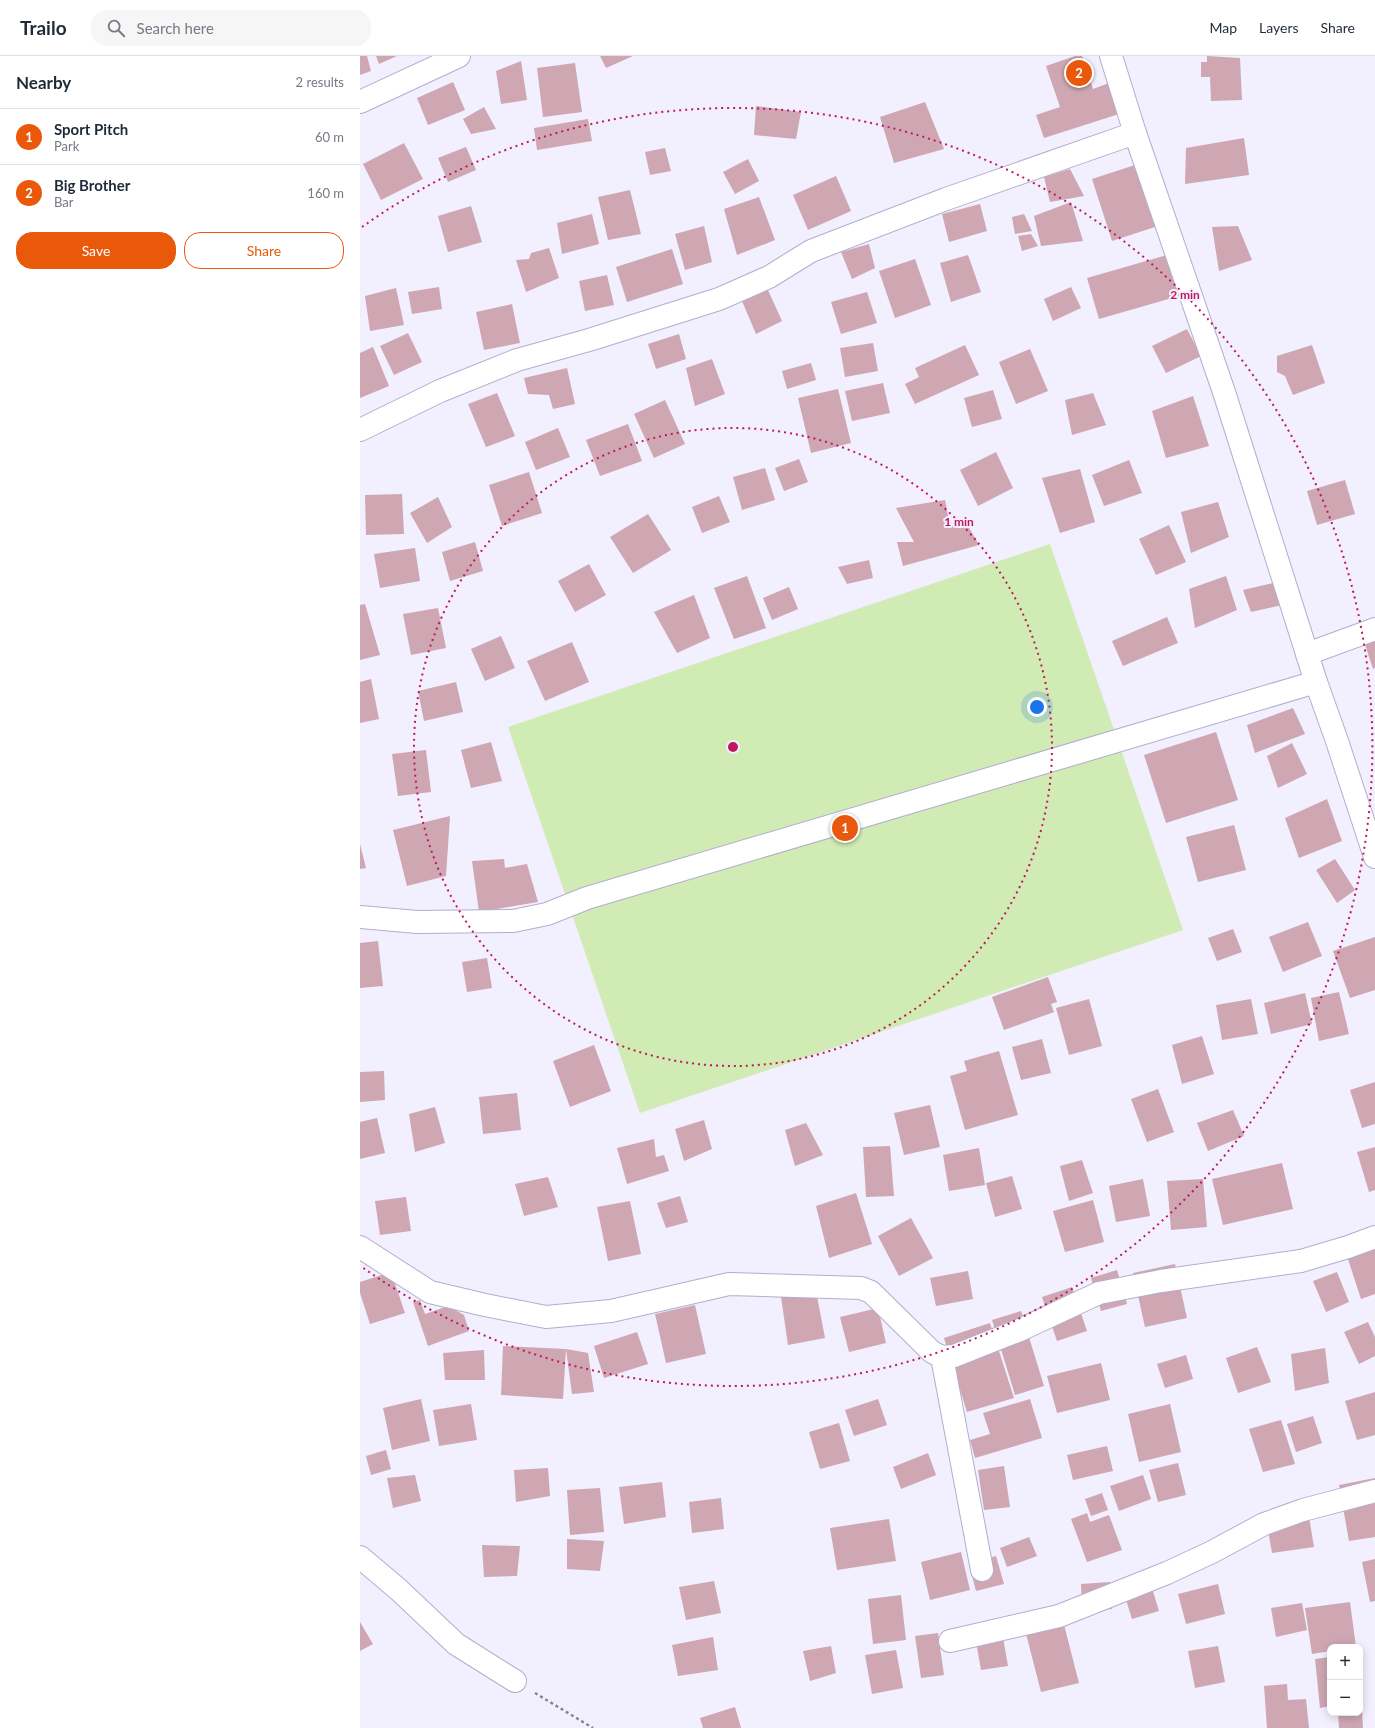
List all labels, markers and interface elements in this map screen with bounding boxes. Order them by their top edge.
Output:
search box [91,10,371,46]
text: Trailo [20,16,67,39]
icon: search [105,17,127,39]
text: Search here [137,19,214,37]
text: Map [1209,19,1237,36]
text: Layers [1259,19,1299,36]
text: Share [1321,19,1355,36]
pin: 2 [1066,58,1092,88]
text: Nearby [16,72,71,93]
text: 2 results [296,74,344,90]
text: Sport Pitch [54,120,128,138]
text: 1 [25,129,33,145]
text: 60 m [315,129,344,145]
text: Park [54,138,79,154]
text: Big Brother [54,176,130,194]
text: 2 [25,185,33,201]
text: 160 m [307,185,344,201]
text: Bar [54,194,74,210]
button: Save [16,232,176,269]
button: Share [184,232,344,269]
text: 2 min [1170,287,1200,302]
text: 1 min [944,514,974,529]
your location [1027,697,1047,717]
centre of rings [726,740,740,754]
pin: 1 [832,813,858,843]
map controls [1327,1644,1363,1716]
button: + [1327,1644,1363,1680]
button: − [1327,1680,1363,1716]

